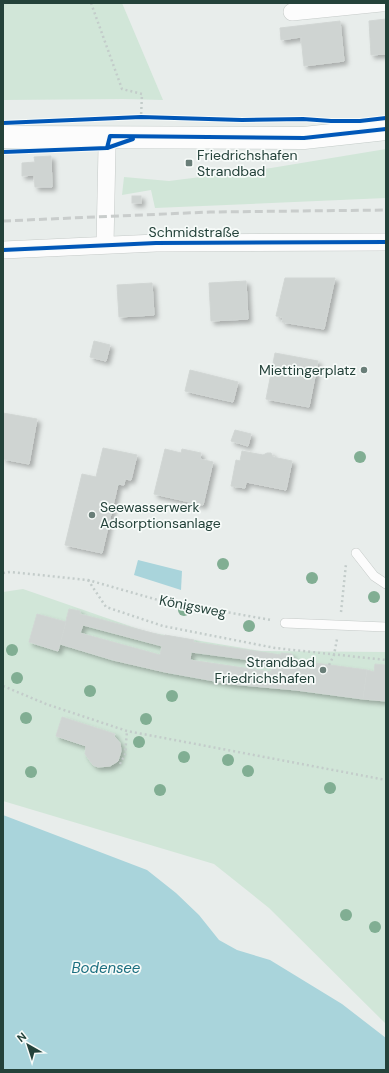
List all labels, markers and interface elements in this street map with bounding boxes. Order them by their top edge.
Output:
place label: Friedrichshafen Strandbad [197,146,298,180]
marker: Friedrichshafen Strandbad [184,158,194,168]
street label: Schmidstraße [149,223,239,241]
place label: Miettingerplatz [259,361,356,379]
marker: Miettingerplatz [359,365,369,375]
place label: Seewasserwerk Adsorptionsanlage [100,498,221,532]
marker: Seewasserwerk Adsorptionsanlage [87,510,97,520]
street label: Königsweg [158,591,228,621]
place label: Strandbad Friedrichshafen [214,653,315,687]
marker: Strandbad Friedrichshafen [318,665,328,675]
water label: Bodensee [72,958,141,978]
north arrow [8,1025,48,1065]
text: N [14,1029,29,1045]

